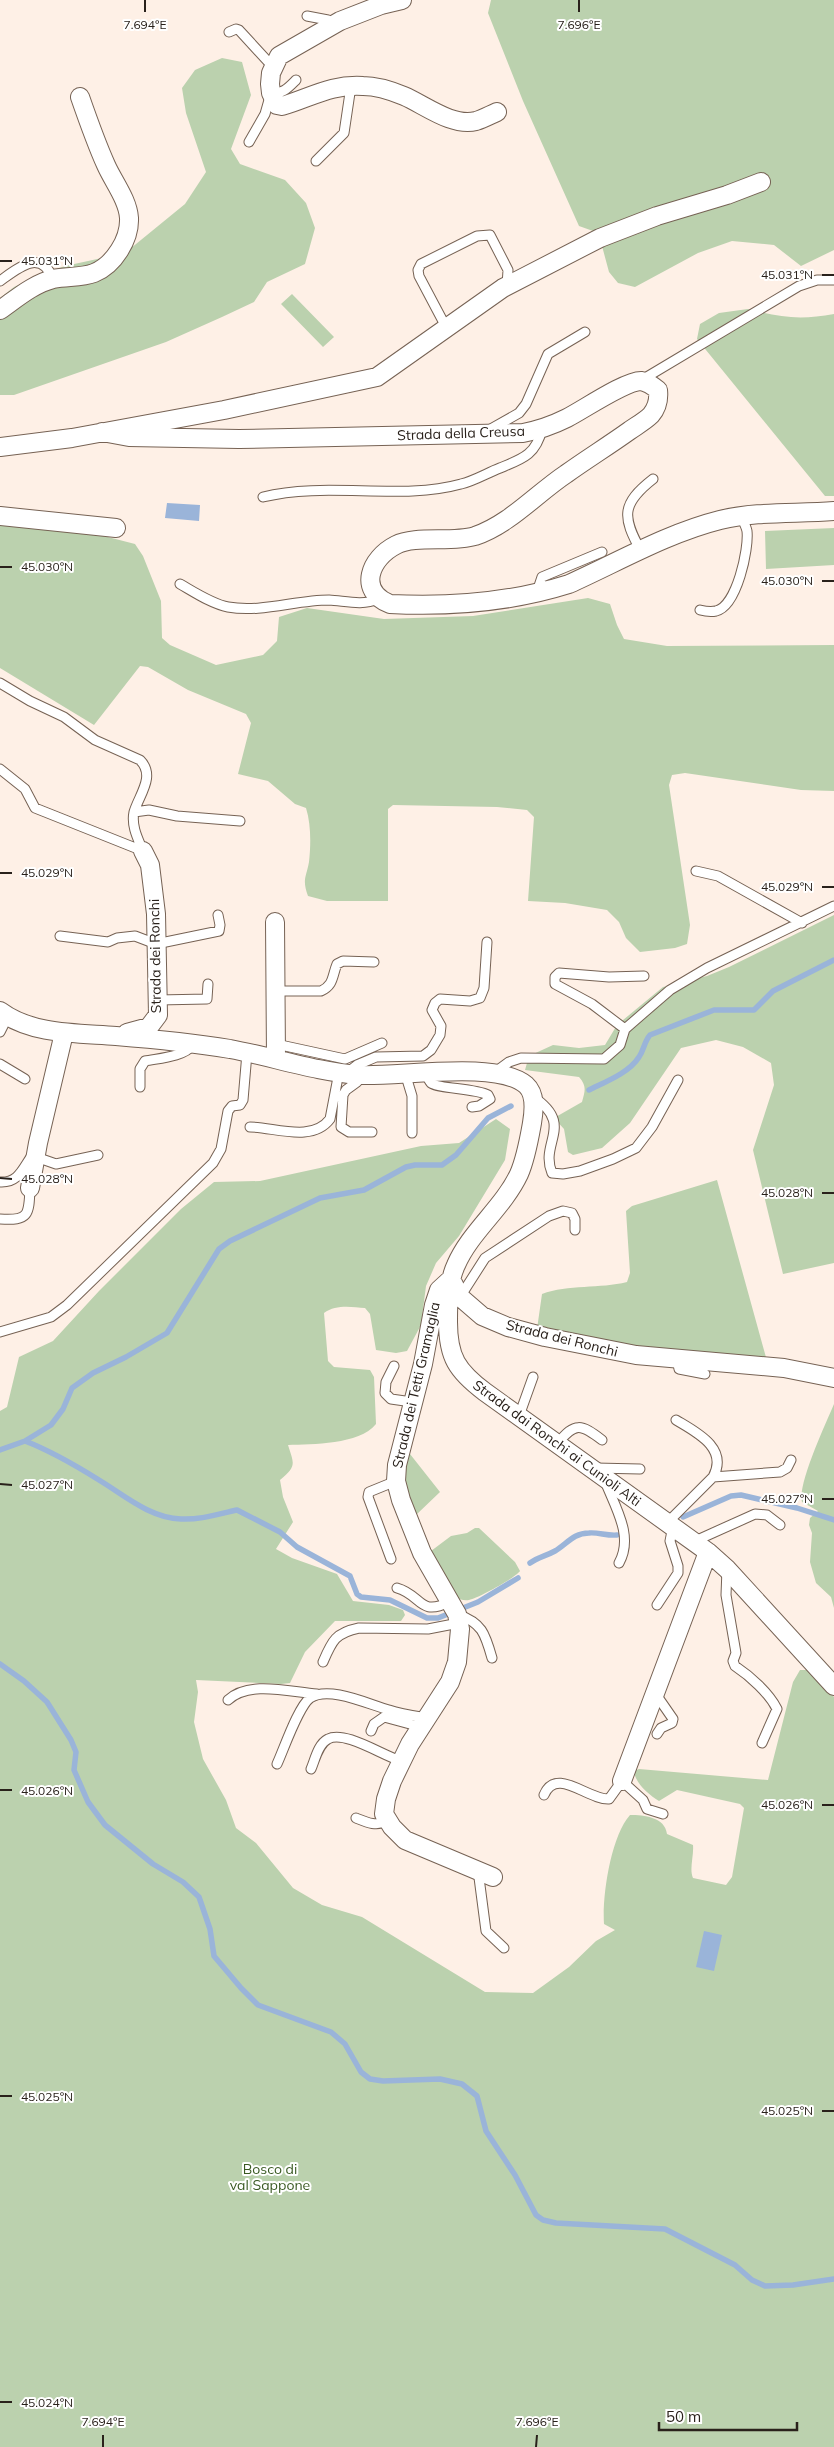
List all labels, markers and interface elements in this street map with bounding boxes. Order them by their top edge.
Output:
text: 7.694°E [123,17,167,32]
text: 7.696°E [557,17,601,32]
text: 45.031°N [21,253,73,268]
text: 45.031°N [761,267,813,282]
street label: Strada della Creusa [397,422,525,444]
text: 45.030°N [21,559,73,574]
text: 45.030°N [761,573,813,588]
text: 45.029°N [21,865,73,880]
text: 45.029°N [761,879,813,894]
street label: Strada dei Ronchi [145,899,165,1013]
text: 45.028°N [21,1171,73,1186]
text: 45.028°N [761,1185,813,1200]
street label: Strada dei Tetti Gramaglia [388,1300,444,1470]
street label: Strada dei Ronchi [504,1315,620,1361]
street label: Strada dai Ronchi ai Cunioli Alti [469,1376,645,1510]
text: 45.027°N [21,1477,73,1492]
text: 45.027°N [761,1491,813,1506]
text: 45.026°N [21,1783,73,1798]
text: 45.026°N [761,1797,813,1812]
text: 45.025°N [21,2089,73,2104]
text: 45.025°N [761,2103,813,2118]
park label: Bosco di val Sappone [230,2160,310,2194]
text: 45.024°N [21,2395,73,2410]
scale bar [659,2400,796,2432]
text: 50 m [666,2407,701,2426]
text: 7.694°E [81,2414,125,2429]
text: 7.696°E [515,2414,559,2429]

